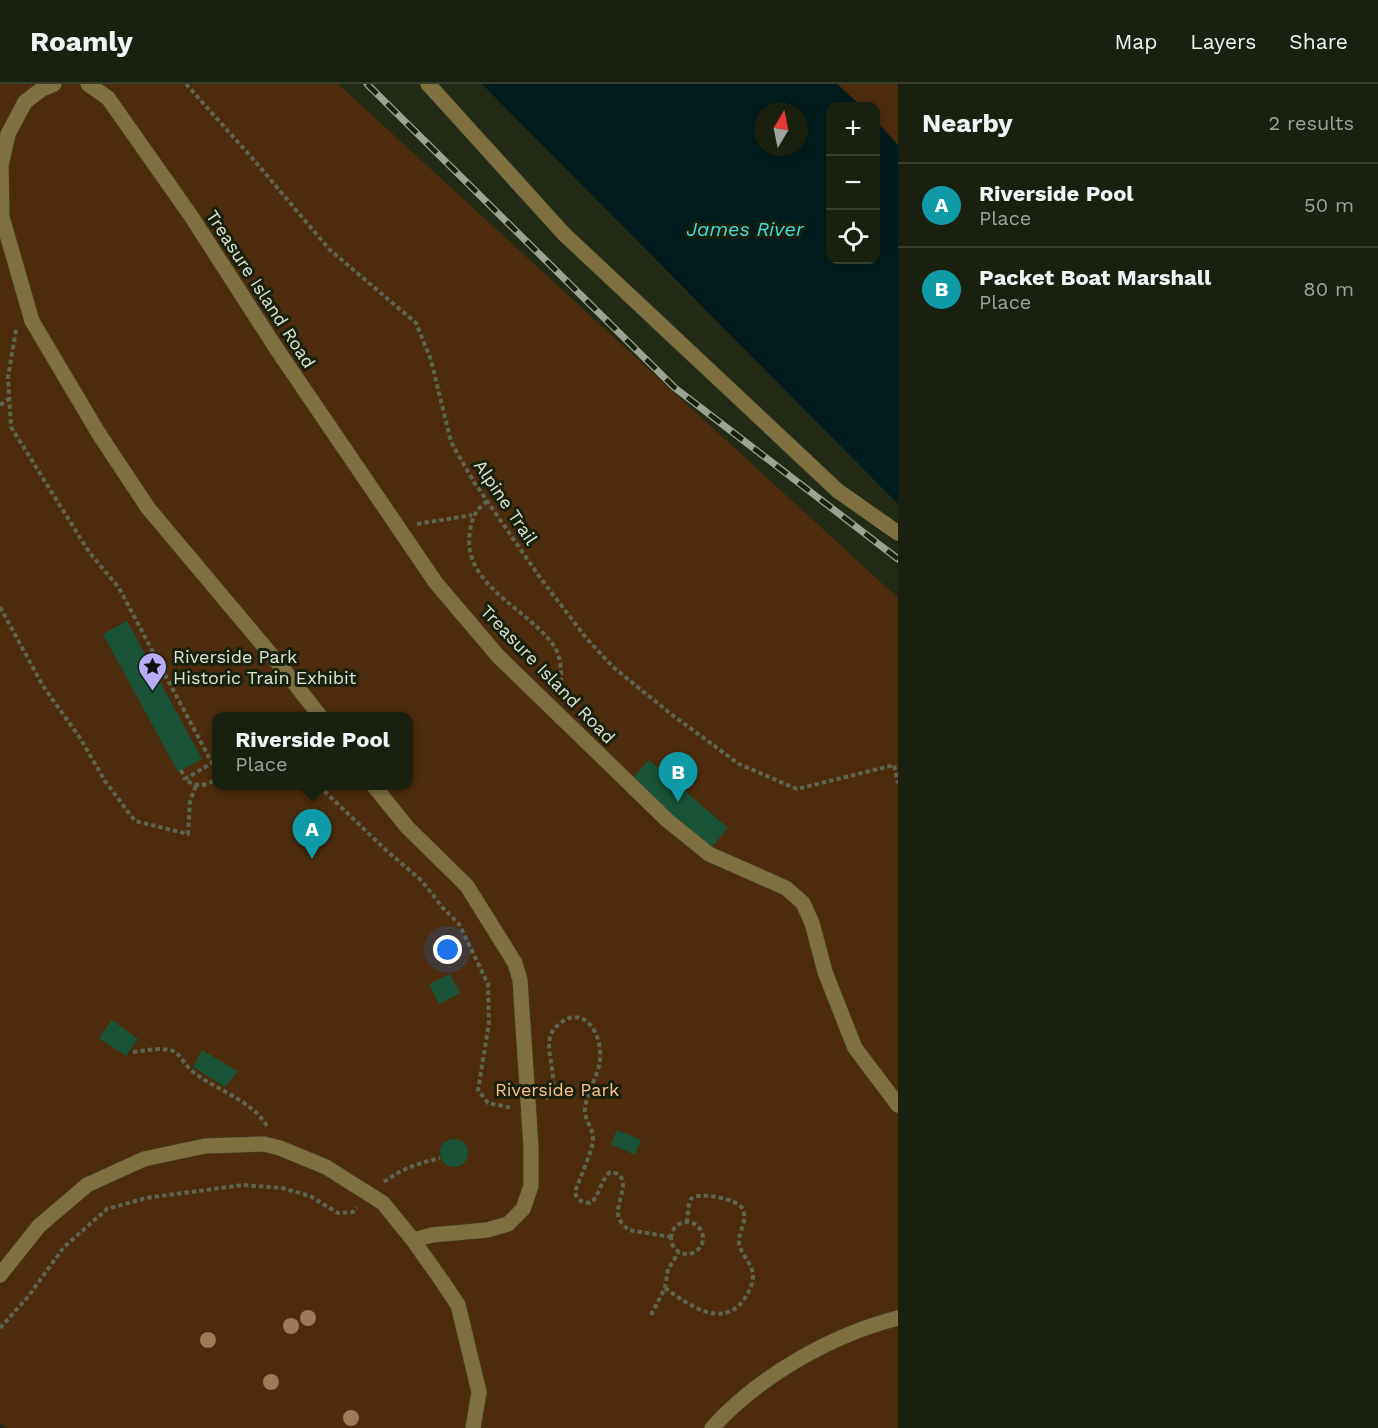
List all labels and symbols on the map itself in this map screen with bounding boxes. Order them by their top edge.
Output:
north arrow [754,102,808,156]
street label: Treasure Island Road [202,206,320,372]
water label: James River [686,217,805,241]
street label: Alpine Trail [470,456,542,549]
street label: Treasure Island Road [476,600,620,748]
place label: Riverside Park Historic Train Exhibit [173,646,357,688]
place icon: Riverside Park Historic Train Exhibit [136,650,168,692]
pin: B [658,752,698,802]
pin: A [292,810,332,859]
your location [433,935,462,964]
park label: Riverside Park [495,1079,619,1100]

